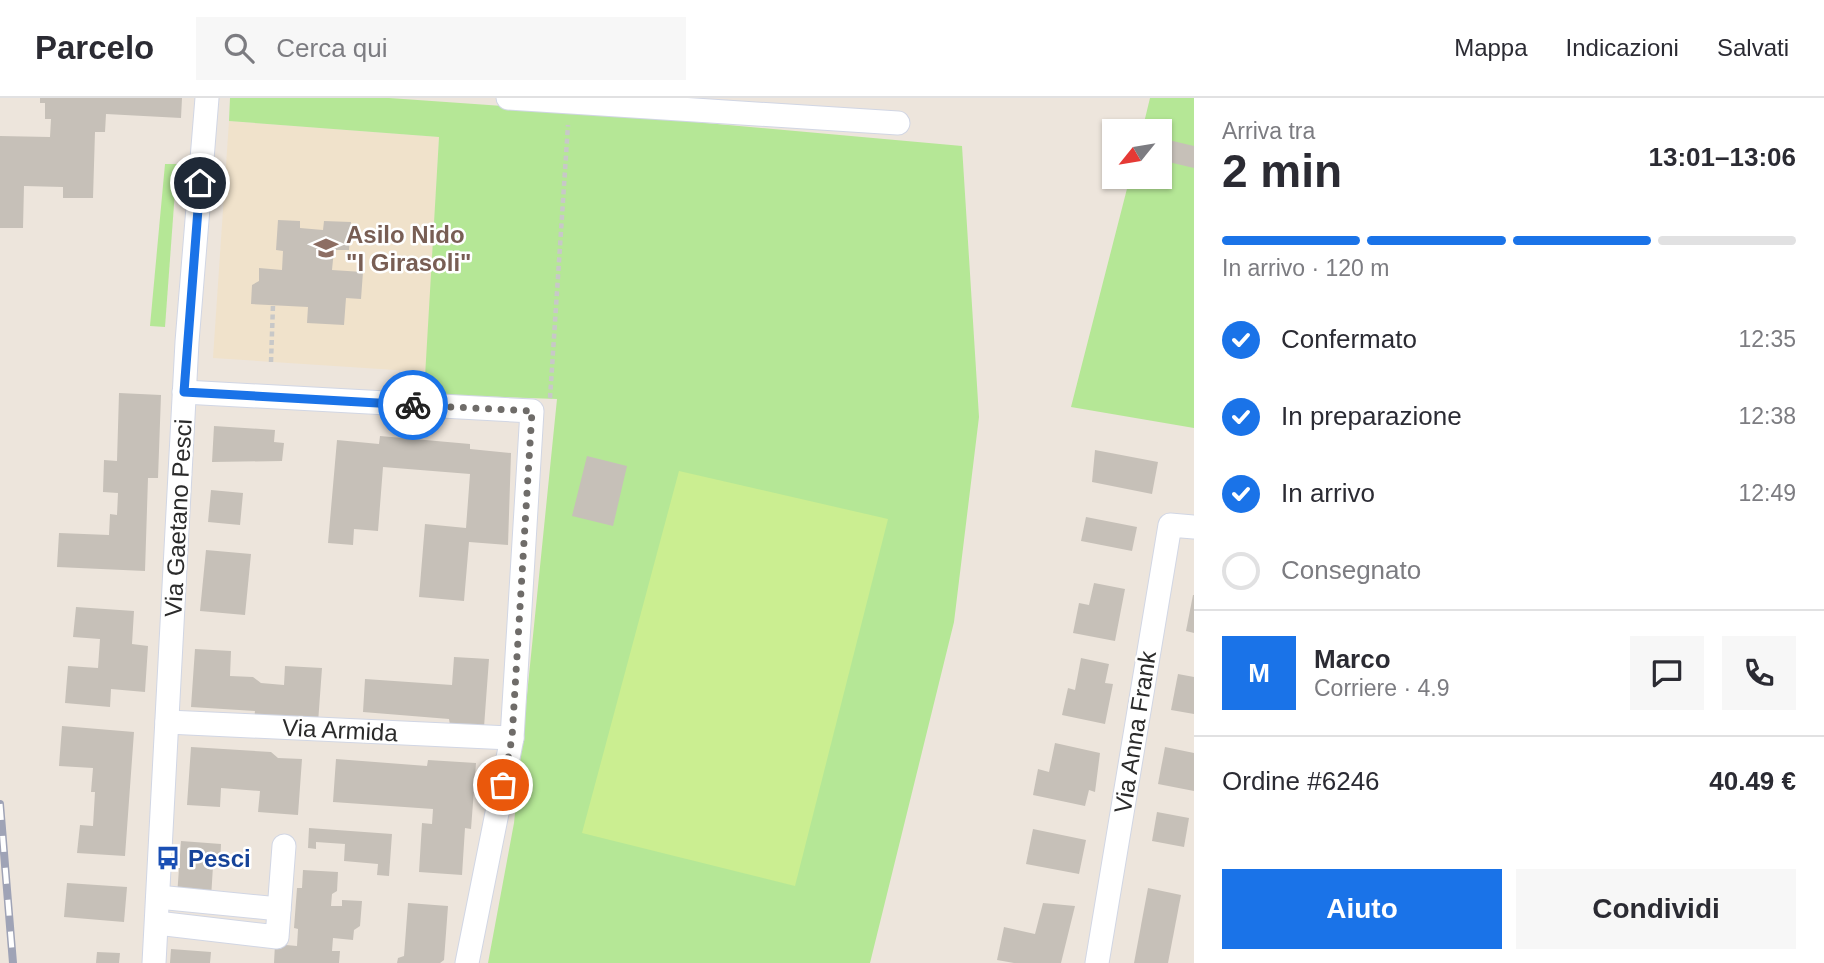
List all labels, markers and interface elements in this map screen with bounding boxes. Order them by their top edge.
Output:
search box [196,17,686,80]
text: Parcelo [35,29,154,66]
icon: search [220,29,258,67]
text: Cerca qui [276,33,388,63]
text: Mappa [1454,34,1528,61]
text: Indicazioni [1566,34,1679,61]
text: Salvati [1717,34,1789,61]
text: Arriva tra [1222,118,1315,144]
north arrow [1102,119,1172,189]
map controls [1102,119,1172,189]
text: 13:01–13:06 [1649,142,1796,172]
text: 2 min [1222,145,1342,197]
pin [170,153,230,213]
icon: home [181,164,219,202]
place label: Asilo Nido "I Girasoli" [346,221,471,276]
school or university icon: Asilo Nido "I Girasoli" [312,234,340,262]
text: In arrivo · 120 m [1222,255,1389,281]
icon: check [1222,321,1260,359]
text: Confermato [1281,324,1417,354]
text: 12:35 [1738,326,1796,352]
courier [378,370,448,440]
icon: bike [394,386,432,424]
icon: check [1222,398,1260,436]
text: In preparazione [1281,401,1462,431]
text: 12:38 [1738,403,1796,429]
street label: Via Gaetano Pesci [159,418,197,618]
icon: check [1222,475,1260,513]
text: In arrivo [1281,478,1375,508]
text: 12:49 [1738,480,1796,506]
text: Consegnato [1281,555,1421,585]
button: chat [1630,636,1704,710]
button: phone [1722,636,1796,710]
text: Marco [1314,644,1391,674]
street label: Via Anna Frank [1109,648,1161,815]
text: M [1248,658,1270,688]
text: Corriere · 4.9 [1314,675,1449,701]
street label: Via Armida [282,713,399,747]
pin [473,755,533,815]
icon: bag [484,766,522,804]
text: Ordine #6246 [1222,766,1380,796]
text: 40.49 € [1709,766,1796,796]
bus stop icon: Pesci [154,844,182,872]
place label: Pesci [188,845,251,872]
button: Aiuto [1222,869,1502,949]
button: Condividi [1516,869,1796,949]

